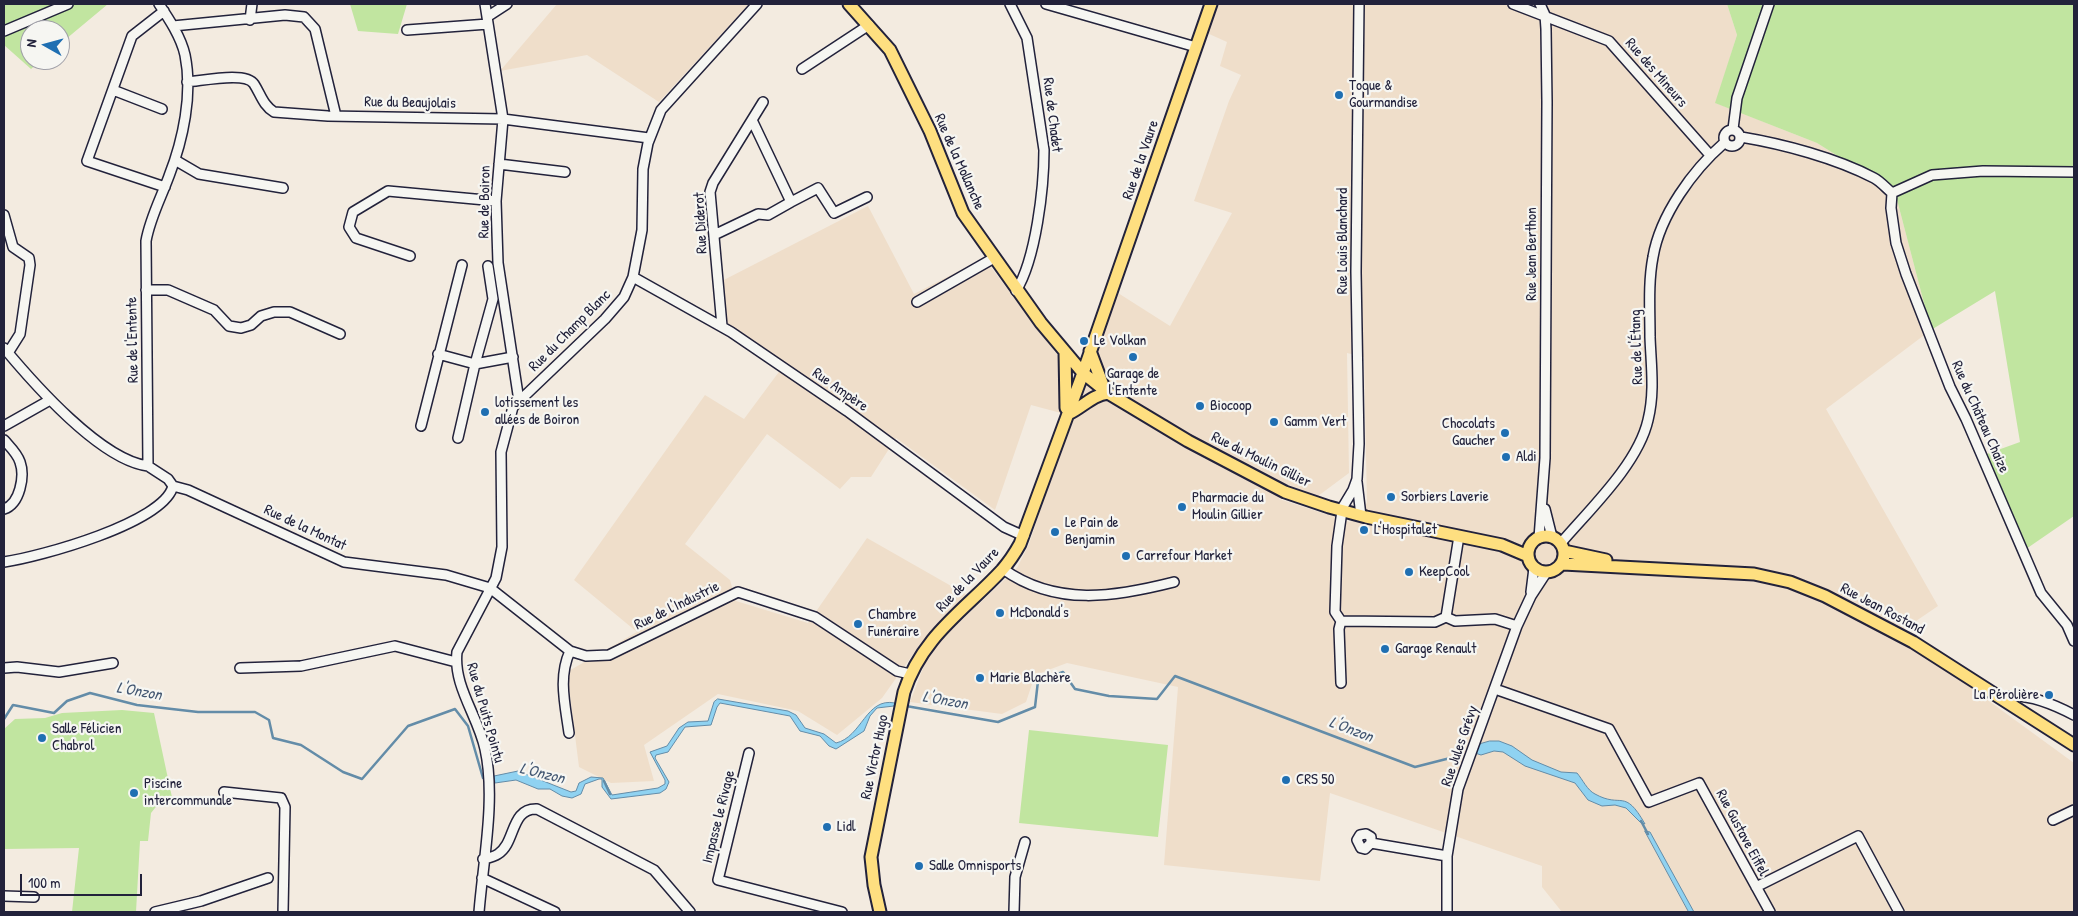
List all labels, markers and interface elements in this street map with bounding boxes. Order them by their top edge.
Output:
north arrow [20,20,70,70]
street label: Rue des Mineurs [1621,35,1691,111]
text: N [21,38,40,48]
street label: Rue de Chadet [1039,77,1065,153]
place label: Toque & Gourmandise [1349,77,1418,112]
marker: Toque & Gourmandise [1333,89,1345,101]
street label: Rue du Beaujolais [364,93,456,113]
street label: Rue de la Mollanche [930,111,988,213]
street label: Rue de la Vaure [1119,118,1163,202]
street label: Rue de Boiron [475,165,495,239]
street label: Rue Louis Blanchard [1334,188,1352,294]
street label: Rue Diderot [690,192,712,254]
street label: Rue Jean Berthon [1523,207,1541,301]
street label: Rue du Champ Blanc [525,286,615,376]
street label: Rue de l'Entente [123,297,143,383]
street label: Rue de l'Étang [1627,309,1647,385]
place label: Le Volkan [1094,332,1146,350]
marker: Le Volkan [1078,335,1090,347]
marker: Garage de l'Entente [1127,351,1139,363]
street label: Rue du Château Chaize [1947,358,2013,476]
street label: Rue Ampère [809,364,871,416]
place label: Garage de l'Entente [1107,365,1159,400]
place label: lotissement les allées de Boiron [495,394,579,429]
place label: Biocoop [1210,397,1251,415]
marker: Biocoop [1194,400,1206,412]
marker: lotissement les allées de Boiron [479,406,491,418]
place label: Gamm Vert [1284,413,1346,431]
place label: Chocolats Gaucher [1442,415,1495,450]
marker: Gamm Vert [1268,416,1280,428]
marker: Chocolats Gaucher [1499,427,1511,439]
street label: Rue du Moulin Gillier [1208,428,1314,492]
place label: Aldi [1516,448,1537,466]
marker: Aldi [1500,451,1512,463]
place label: Sorbiers Laverie [1401,488,1489,506]
place label: Pharmacie du Moulin Gillier [1192,489,1264,524]
marker: Sorbiers Laverie [1385,491,1397,503]
street label: Rue de la Montat [261,501,349,555]
marker: Pharmacie du Moulin Gillier [1176,501,1188,513]
place label: Le Pain de Benjamin [1065,514,1119,549]
place label: L'Hospitalet [1374,521,1437,539]
marker: L'Hospitalet [1358,524,1370,536]
marker: Le Pain de Benjamin [1049,526,1061,538]
street label: Rue de la Vaure [933,544,1003,616]
place label: Carrefour Market [1136,547,1232,565]
marker: Carrefour Market [1120,550,1132,562]
place label: KeepCool [1419,563,1470,581]
marker: KeepCool [1403,566,1415,578]
street label: Rue de l'Industrie [632,578,722,634]
street label: Rue Jean Rostand [1837,579,1927,639]
place label: McDonald's [1010,604,1069,622]
place label: Chambre Funéraire [868,606,919,641]
marker: McDonald's [994,607,1006,619]
marker: Chambre Funéraire [852,618,864,630]
place label: Garage Renault [1395,640,1476,658]
marker: Garage Renault [1379,643,1391,655]
street label: Rue du Puits Pointu [462,661,508,765]
place label: Marie Blachère [990,669,1071,687]
marker: Marie Blachère [974,672,986,684]
water label: L'Onzon [115,679,163,705]
place label: La Pérolière [1974,686,2039,704]
water label: L'Onzon [921,688,969,714]
marker: La Pérolière [2043,689,2055,701]
street label: Rue Jules Grévy [1438,703,1482,789]
street label: Rue Victor Hugo [857,713,893,801]
water label: L'Onzon [1326,713,1376,747]
place label: Salle Félicien Chabrol [52,720,122,755]
marker: Salle Félicien Chabrol [36,732,48,744]
water label: L'Onzon [518,759,566,789]
street label: Impasse le Rivage [699,769,739,865]
place label: CRS 50 [1296,771,1334,789]
marker: CRS 50 [1280,774,1292,786]
place label: Piscine intercommunale [144,775,232,810]
marker: Piscine intercommunale [128,787,140,799]
street label: Rue Gustave Eiffel [1712,787,1772,879]
place label: Lidl [837,818,856,836]
marker: Lidl [821,821,833,833]
place label: Salle Omnisports [929,857,1021,875]
marker: Salle Omnisports [913,860,925,872]
scale bar [22,864,145,896]
text: 100 m [28,872,61,893]

